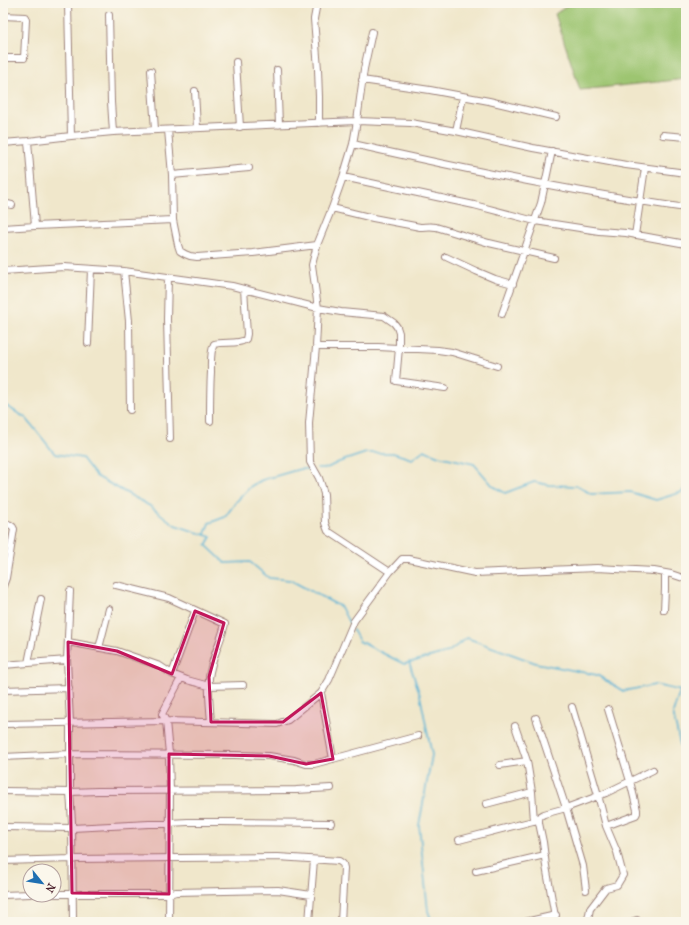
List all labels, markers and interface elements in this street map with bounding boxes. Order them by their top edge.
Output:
north arrow [22,863,62,903]
text: N [42,881,58,895]

